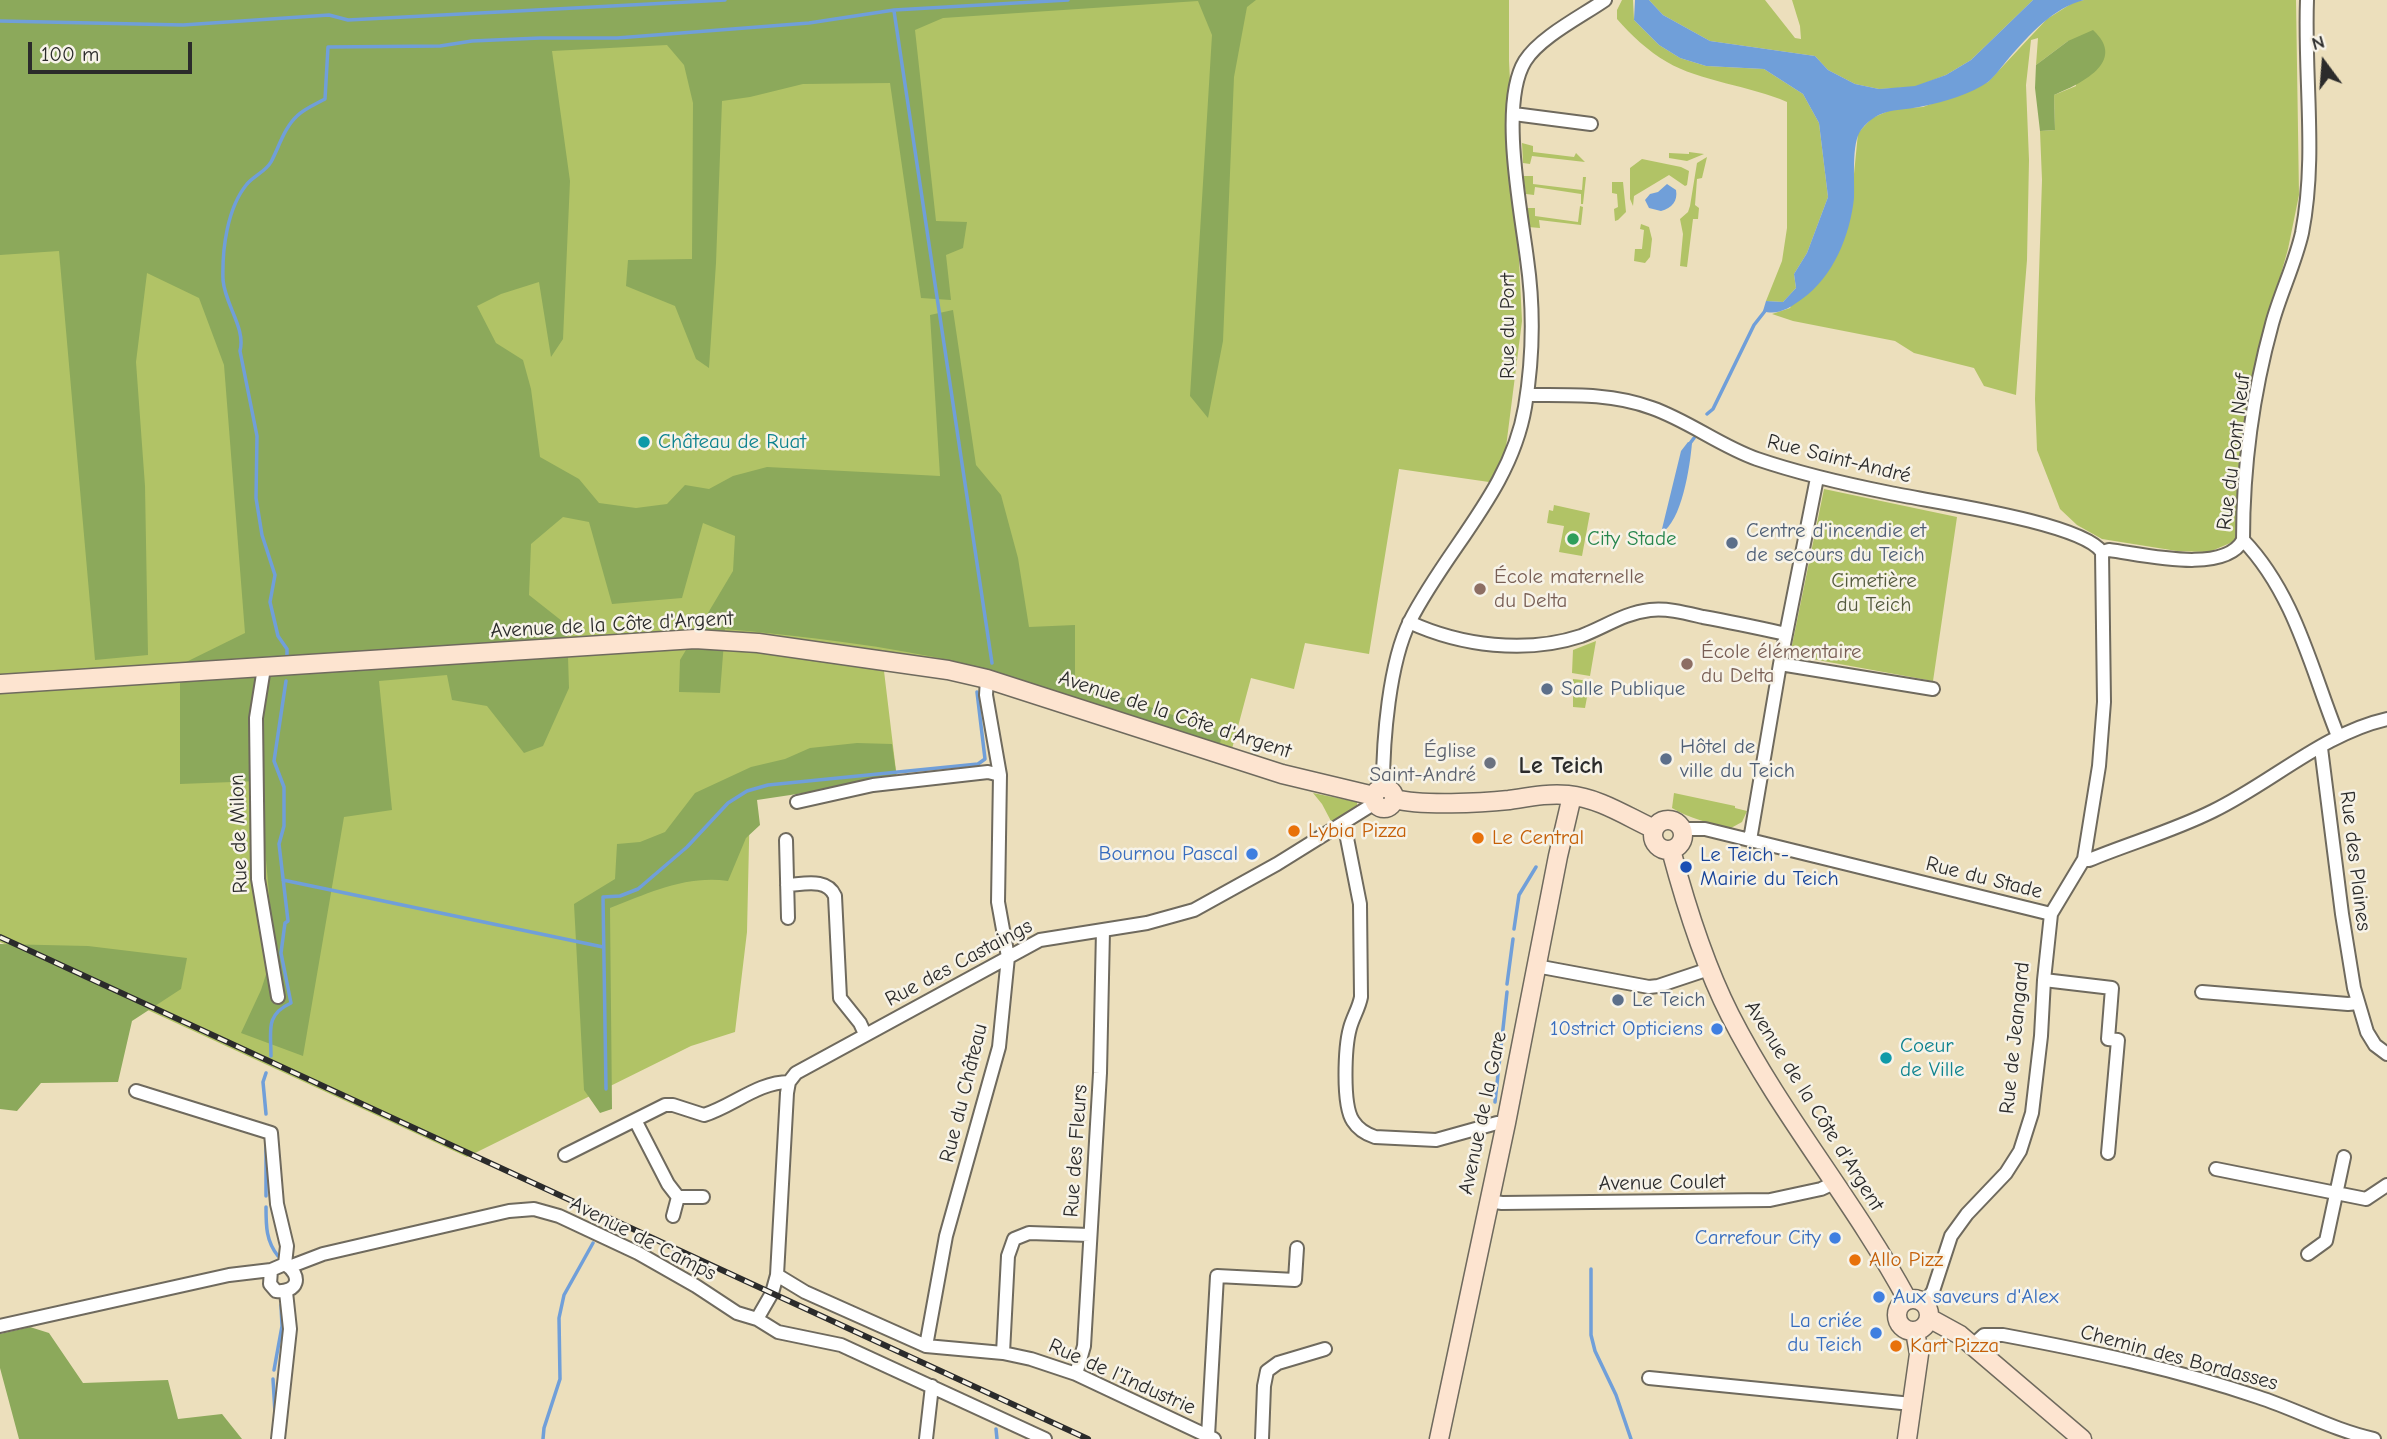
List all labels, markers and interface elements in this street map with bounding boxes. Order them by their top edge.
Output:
scale bar [32,28,196,72]
north arrow [2289,28,2359,98]
text: N [2309,31,2327,55]
text: 100 m [41,42,99,66]
street label: Rue du Port [1495,273,1521,379]
street label: Rue du Pont Neuf [2212,372,2256,532]
place label: Château de Ruat [658,429,806,455]
street label: Rue Saint-André [1765,429,1913,489]
marker: Château de Ruat [636,434,652,450]
place label: Centre d'incendie et de secours du Teich [1746,518,1926,568]
place label: City Stade [1587,526,1677,552]
marker: City Stade [1565,531,1581,547]
marker: Centre d'incendie et de secours du Teich [1724,535,1740,551]
place label: École maternelle du Delta [1494,564,1644,614]
park label: Cimetière du Teich [1831,568,1917,618]
marker: École maternelle du Delta [1472,581,1488,597]
street label: Avenue de la Côte d'Argent [490,606,734,644]
place label: École élémentaire du Delta [1701,639,1862,689]
marker: École élémentaire du Delta [1679,656,1695,672]
street label: Avenue de la Côte d'Argent [1055,665,1295,765]
place label: Salle Publique [1561,676,1685,702]
marker: Salle Publique [1539,681,1555,697]
place label: Hôtel de ville du Teich [1680,734,1795,784]
place label: Église Saint-André [1370,738,1476,788]
marker: Hôtel de ville du Teich [1658,751,1674,767]
district label: Le Teich [1519,752,1603,780]
marker: Église Saint-André [1482,755,1498,771]
street label: Rue de Milon [224,774,254,894]
street label: Rue des Plaines [2334,789,2376,933]
place label: Lybia Pizza [1308,818,1407,844]
marker: Lybia Pizza [1286,823,1302,839]
place label: Le Central [1492,825,1584,851]
marker: Le Central [1470,830,1486,846]
place label: Bournou Pascal [1098,841,1238,867]
place label: Le Teich - Mairie du Teich [1700,842,1839,892]
marker: Bournou Pascal [1244,846,1260,862]
street label: Rue du Stade [1923,851,2045,905]
marker: Le Teich - Mairie du Teich [1678,859,1694,875]
street label: Rue des Castaings [881,914,1037,1012]
street label: Rue de Jeangard [1994,961,2036,1115]
place label: Le Teich [1632,987,1706,1013]
marker: Le Teich [1610,992,1626,1008]
street label: Avenue de la Côte d'Argent [1739,996,1889,1216]
place label: 10strict Opticiens [1550,1016,1703,1042]
street label: Rue du Château [935,1021,993,1165]
marker: 10strict Opticiens [1709,1021,1725,1037]
street label: Avenue de la Gare [1453,1029,1513,1197]
place label: Coeur de Ville [1900,1033,1964,1083]
marker: Coeur de Ville [1878,1050,1894,1066]
street label: Rue des Fleurs [1059,1084,1093,1218]
street label: Avenue Coulet [1598,1169,1726,1197]
street label: Avenue de Camps [566,1191,720,1287]
place label: Carrefour City [1695,1225,1821,1251]
marker: Carrefour City [1827,1230,1843,1246]
place label: Allo Pizz [1869,1247,1943,1273]
marker: Allo Pizz [1847,1252,1863,1268]
place label: Aux saveurs d'Alex [1893,1284,2059,1310]
marker: Aux saveurs d'Alex [1871,1289,1887,1305]
place label: La criée du Teich [1787,1308,1862,1358]
street label: Chemin des Bordasses [2078,1320,2280,1396]
marker: La criée du Teich [1868,1325,1884,1341]
street label: Rue de l'Industrie [1045,1333,1199,1421]
place label: Kart Pizza [1910,1333,1999,1359]
marker: Kart Pizza [1888,1338,1904,1354]

